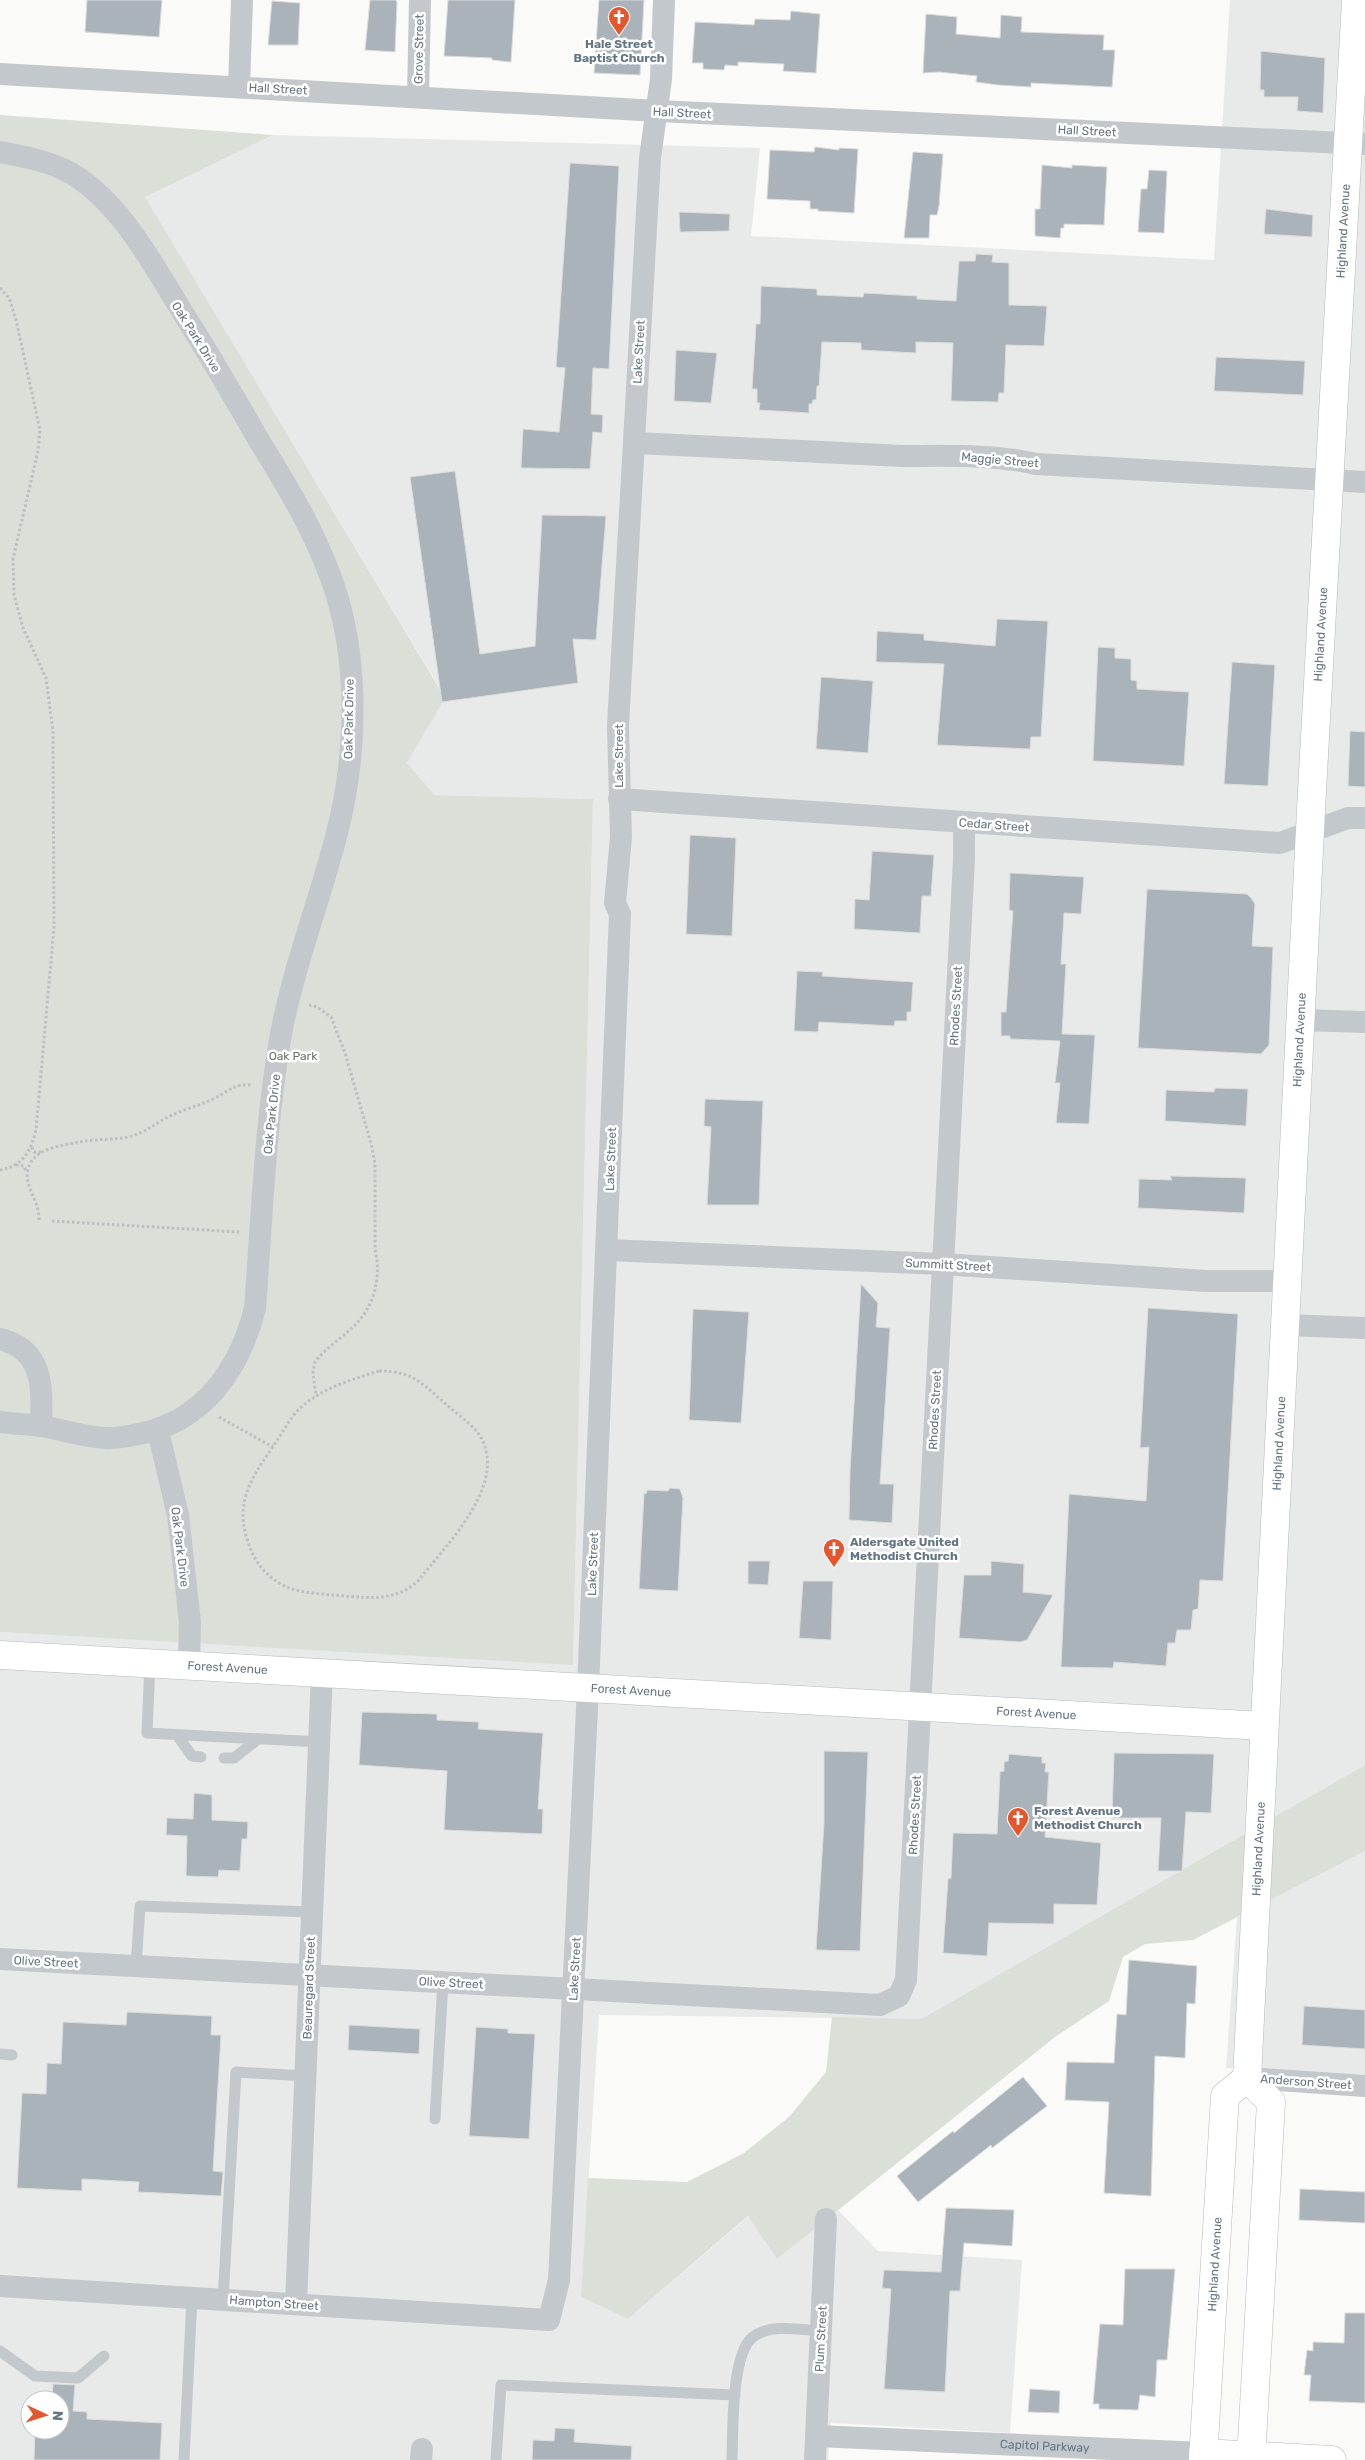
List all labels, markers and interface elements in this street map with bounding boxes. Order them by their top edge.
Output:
church icon: Hale Street Baptist Church [607,5,631,36]
street label: Grove Street [411,14,427,84]
place label: Hale Street Baptist Church [573,37,665,65]
street label: Hall Street [248,80,308,98]
street label: Hall Street [652,104,712,122]
street label: Hall Street [1057,122,1117,140]
street label: Highland Avenue [1334,183,1353,279]
street label: Oak Park Drive [169,299,223,375]
street label: Lake Street [630,320,648,384]
street label: Maggie Street [961,450,1040,470]
street label: Highland Avenue [1311,586,1330,682]
street label: Oak Park Drive [341,678,357,759]
street label: Lake Street [612,724,626,788]
street label: Cedar Street [958,816,1030,834]
street label: Rhodes Street [947,966,965,1046]
street label: Highland Avenue [1290,992,1309,1087]
park label: Oak Park [269,1049,318,1063]
street label: Oak Park Drive [261,1073,283,1155]
street label: Lake Street [603,1127,619,1191]
street label: Summitt Street [905,1256,992,1274]
street label: Rhodes Street [926,1370,944,1450]
street label: Highland Avenue [1270,1395,1288,1491]
street label: Oak Park Drive [168,1506,192,1588]
street label: Lake Street [585,1532,601,1596]
place label: Aldersgate United Methodist Church [850,1535,959,1563]
church icon: Aldersgate United Methodist Church [822,1537,846,1568]
street label: Forest Avenue [187,1659,268,1677]
street label: Forest Avenue [590,1681,672,1700]
street label: Forest Avenue [996,1704,1077,1722]
street label: Rhodes Street [906,1775,924,1855]
street label: Highland Avenue [1249,1801,1268,1896]
place label: Forest Avenue Methodist Church [1034,1804,1142,1832]
church icon: Forest Avenue Methodist Church [1006,1806,1030,1837]
street label: Beauregard Street [300,1936,318,2040]
street label: Lake Street [566,1937,584,2001]
street label: Olive Street [13,1953,79,1971]
street label: Olive Street [418,1974,484,1992]
street label: Anderson Street [1260,2072,1353,2092]
street label: Highland Avenue [1205,2216,1225,2312]
street label: Hampton Street [229,2293,319,2313]
street label: Plum Street [812,2305,830,2372]
north arrow [20,2390,70,2440]
text: N [49,2410,66,2421]
street label: Capitol Parkway [1000,2437,1090,2455]

